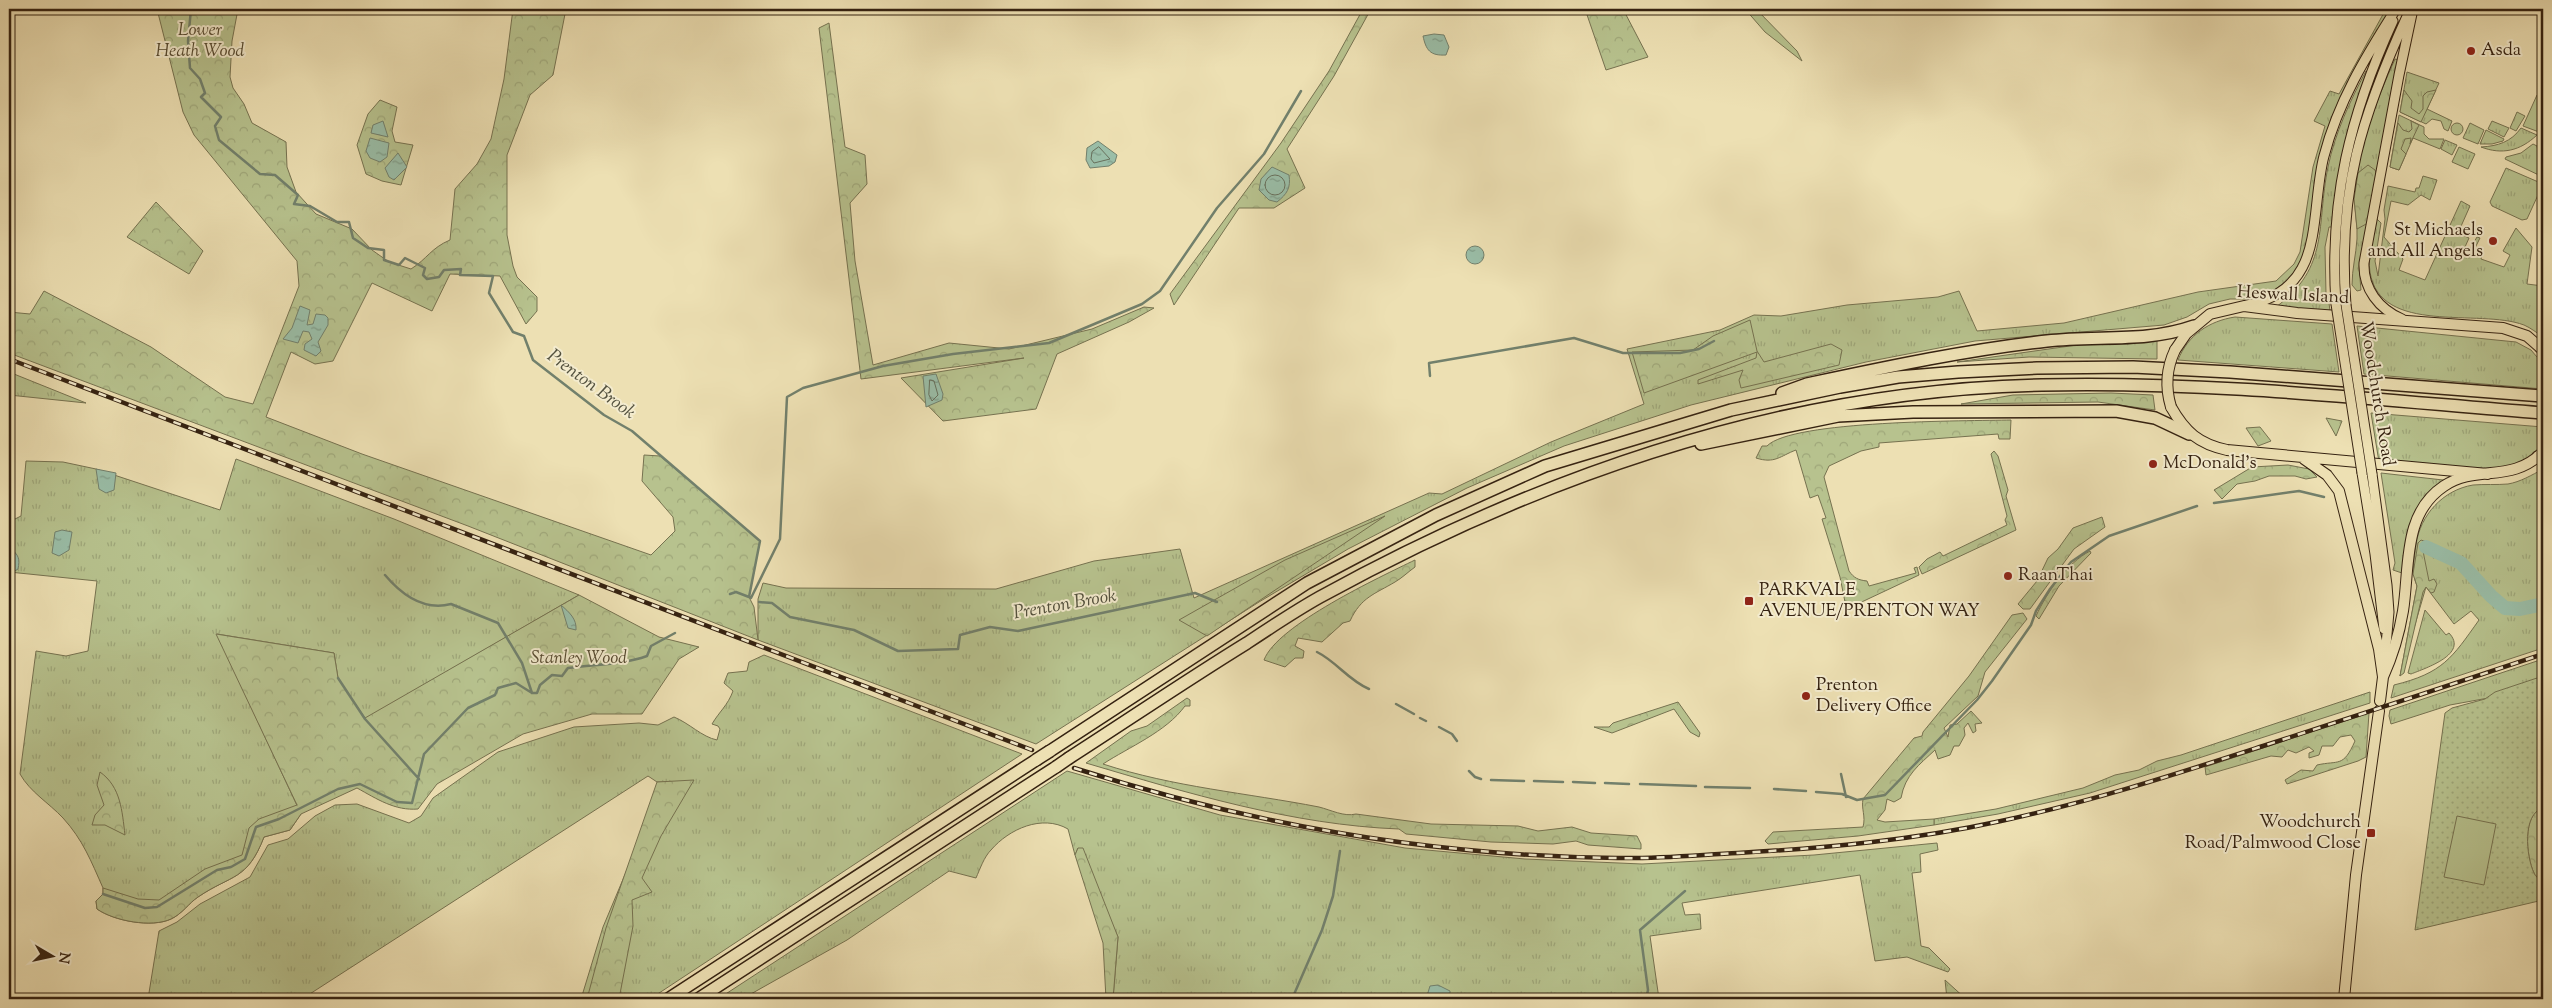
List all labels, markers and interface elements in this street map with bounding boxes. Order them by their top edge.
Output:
park label: Lower Heath Wood [156,18,245,65]
place label: Asda [2481,38,2521,64]
marker: Asda [2465,45,2477,57]
place label: St Michaels and All Angels [2368,218,2483,265]
marker: St Michaels and All Angels [2487,235,2499,247]
street label: Heswall Island [2236,280,2350,312]
street label: Woodchurch Road [2352,320,2400,468]
water label: Prenton Brook [541,344,641,427]
place label: McDonald's [2163,451,2257,477]
marker: McDonald's [2147,458,2159,470]
place label: RaanThai [2018,563,2093,589]
marker: RaanThai [2002,570,2014,582]
place label: PARKVALE AVENUE/PRENTON WAY [1759,578,1980,625]
water label: Prenton Brook [1011,583,1119,627]
marker: PARKVALE AVENUE/PRENTON WAY [1743,595,1755,607]
park label: Stanley Wood [531,646,627,672]
place label: Prenton Delivery Office [1816,673,1932,720]
marker: Prenton Delivery Office [1800,690,1812,702]
place label: Woodchurch Road/Palmwood Close [2185,810,2361,857]
marker: Woodchurch Road/Palmwood Close [2365,827,2377,839]
north arrow [28,930,78,980]
text: N [52,951,74,965]

